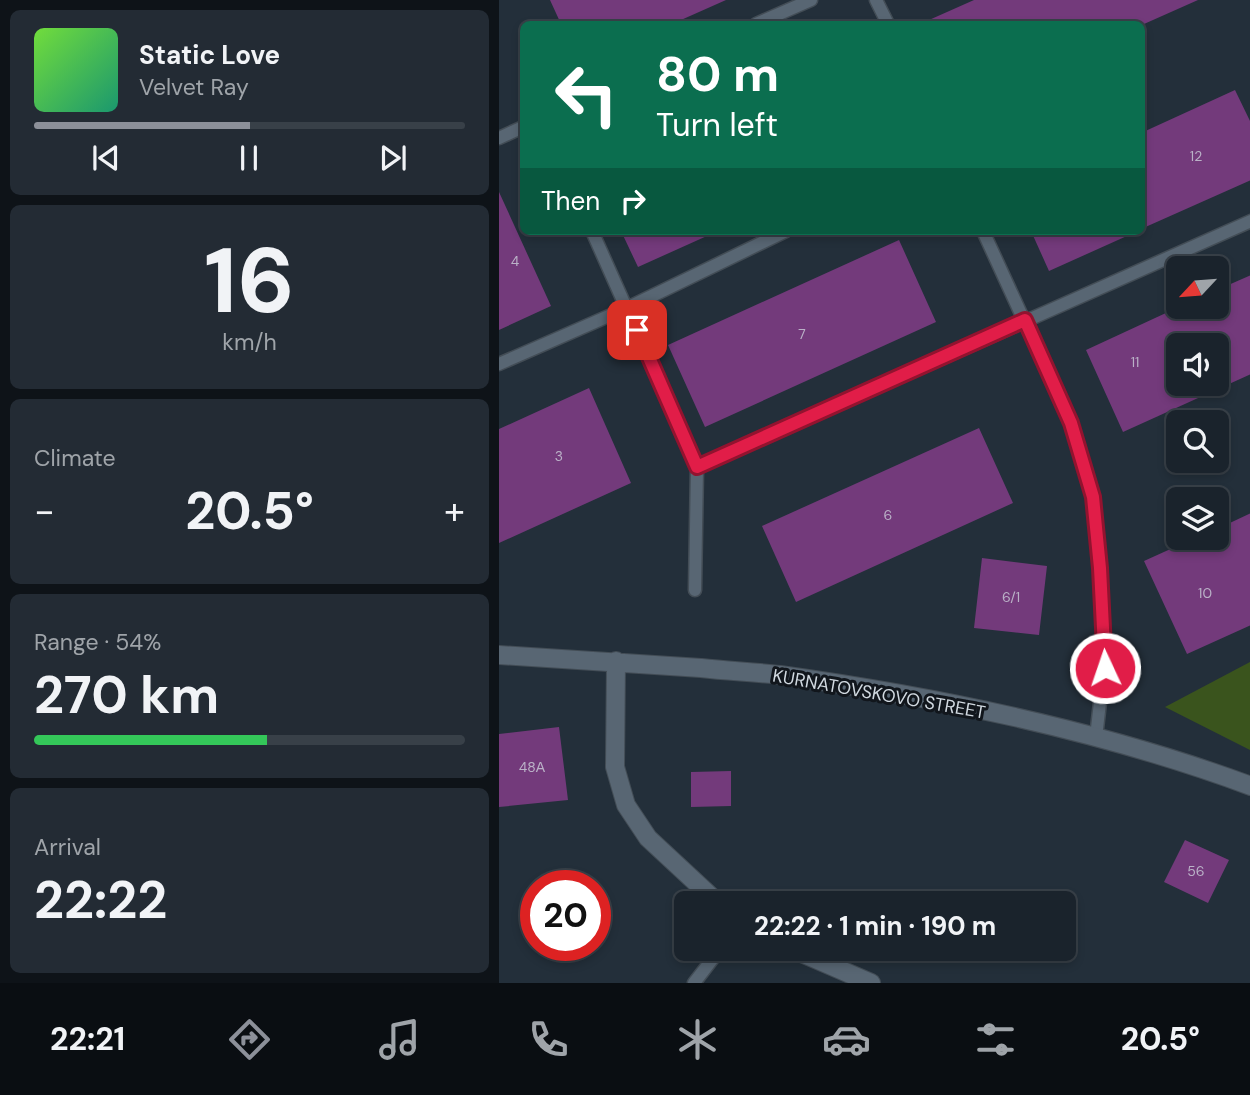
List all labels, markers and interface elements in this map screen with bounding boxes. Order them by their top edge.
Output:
text: Static Love [139,38,280,72]
text: 80 m [656,42,779,106]
icon: left [541,49,632,140]
text: Velvet Ray [139,72,249,102]
text: Turn left [656,104,778,146]
icon: previous [87,139,125,177]
icon: pause [230,139,268,177]
icon: next [374,139,412,177]
house number: 12 [1190,147,1202,165]
icon: right [614,182,652,220]
text: Then [541,184,600,218]
text: 16 [204,222,295,340]
house number: 4 [511,252,520,270]
north arrow [1166,256,1229,318]
map controls [1166,256,1229,550]
pin [607,300,667,360]
icon: arrive [618,311,656,349]
house number: 7 [798,325,806,343]
text: km/h [222,327,277,357]
button: sound [1166,333,1229,396]
house number: 11 [1131,353,1139,371]
button: search [1166,410,1229,473]
text: Climate [34,443,116,473]
house number: 3 [555,447,563,465]
text: 20.5° [185,477,314,545]
text: − [34,486,55,536]
text: + [444,486,465,536]
button: layers [1166,487,1229,550]
house number: 6 [884,506,892,524]
house number: 10 [1198,584,1212,602]
house number: 6/1 [1002,588,1020,606]
text: Range · 54% [34,627,161,657]
position arrow [1068,631,1142,705]
text: 270 km [34,661,219,729]
street label: KURNATOVSKOVO STREET [771,663,987,725]
house number: 48А [519,758,546,776]
text: Arrival [34,832,101,862]
house number: 56 [1187,862,1205,880]
text: 22:22 [34,866,167,934]
speed limit sign: 20 [520,870,611,961]
text: 22:22 · 1 min · 190 m [754,909,996,943]
icon: directions [225,1015,274,1064]
icon: music [375,1015,424,1064]
icon: phone [524,1015,573,1064]
icon: climate [673,1015,722,1064]
icon: car [822,1015,871,1064]
icon: filters [971,1015,1020,1064]
text: 22:21 [50,1018,125,1060]
text: 20.5° [1121,1018,1200,1060]

